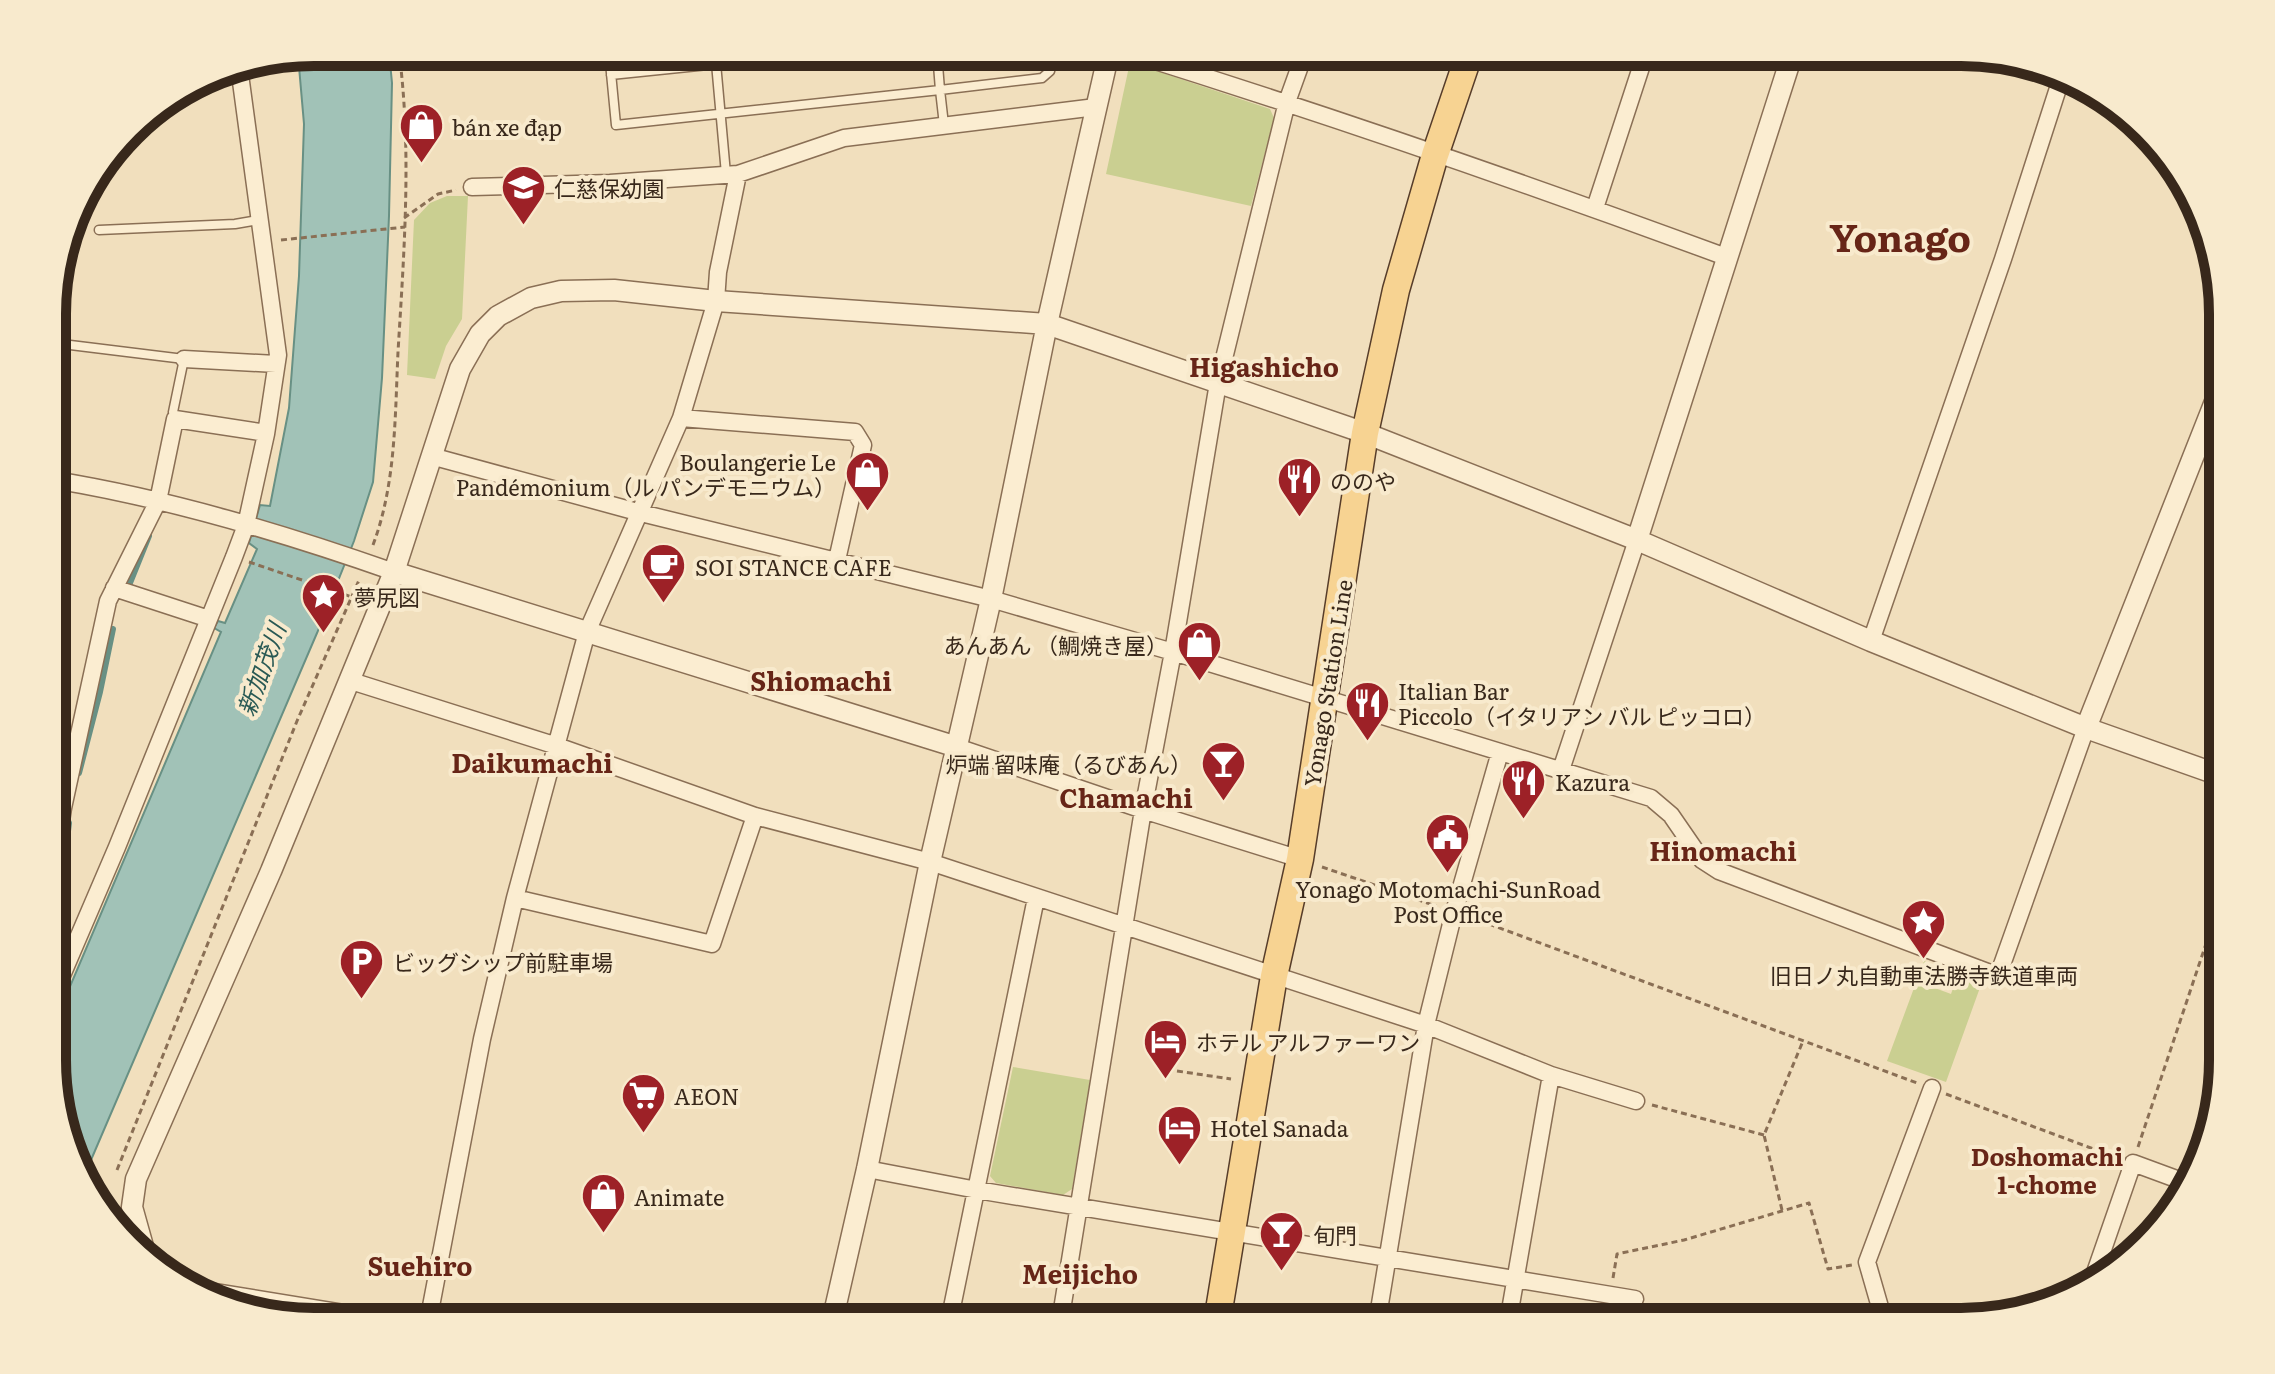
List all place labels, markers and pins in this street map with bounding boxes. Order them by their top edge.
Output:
shop icon: bán xe đạp [397,102,445,165]
place label: bán xe đạp [452,110,562,143]
school or university icon: 仁慈保幼園 [499,163,547,226]
place label: 仁慈保幼園 [554,171,664,204]
place label: Boulangerie Le Pandémonium（ル パンデモニウム） [456,445,836,503]
shop icon: Boulangerie Le Pandémonium（ル パンデモニウム） [843,450,891,513]
restaurant icon: ののや [1275,456,1323,519]
place label: ののや [1330,464,1396,497]
cafe icon: SOI STANCE CAFE [640,542,688,605]
place label: SOI STANCE CAFE [695,550,892,583]
place icon: 夢尻図 [299,572,347,635]
place label: 夢尻図 [354,580,420,613]
shop icon: あんあん （鯛焼き屋） [1175,620,1223,683]
place label: あんあん （鯛焼き屋） [944,628,1168,661]
place label: Italian Bar Piccolo（イタリアン バル ピッコロ） [1398,674,1766,732]
restaurant icon: Italian Bar Piccolo（イタリアン バル ピッコロ） [1343,679,1391,742]
bar icon: 炉端 留味庵（るびあん） [1199,739,1247,802]
place label: 炉端 留味庵（るびあん） [946,747,1192,780]
restaurant icon: Kazura [1500,757,1548,820]
place label: Kazura [1555,765,1630,798]
public building icon: Yonago Motomachi-SunRoad Post Office [1424,811,1472,874]
place label: Yonago Motomachi-SunRoad Post Office [1295,872,1601,930]
place icon: 旧日ノ丸自動車法勝寺鉄道車両 [1900,897,1948,960]
parking icon: ビッグシップ前駐車場 [338,937,386,1000]
place label: ビッグシップ前駐車場 [393,945,613,978]
place label: 旧日ノ丸自動車法勝寺鉄道車両 [1770,958,2078,991]
hotel icon: ホテル アルファーワン [1141,1017,1189,1080]
place label: ホテル アルファーワン [1196,1025,1420,1058]
supermarket icon: AEON [619,1071,667,1134]
place label: AEON [674,1079,739,1112]
hotel icon: Hotel Sanada [1155,1103,1203,1166]
place label: Hotel Sanada [1210,1111,1349,1144]
shop icon: Animate [579,1172,627,1235]
place label: Animate [634,1180,724,1213]
bar icon: 旬門 [1258,1210,1306,1273]
place label: 旬門 [1313,1218,1357,1251]

